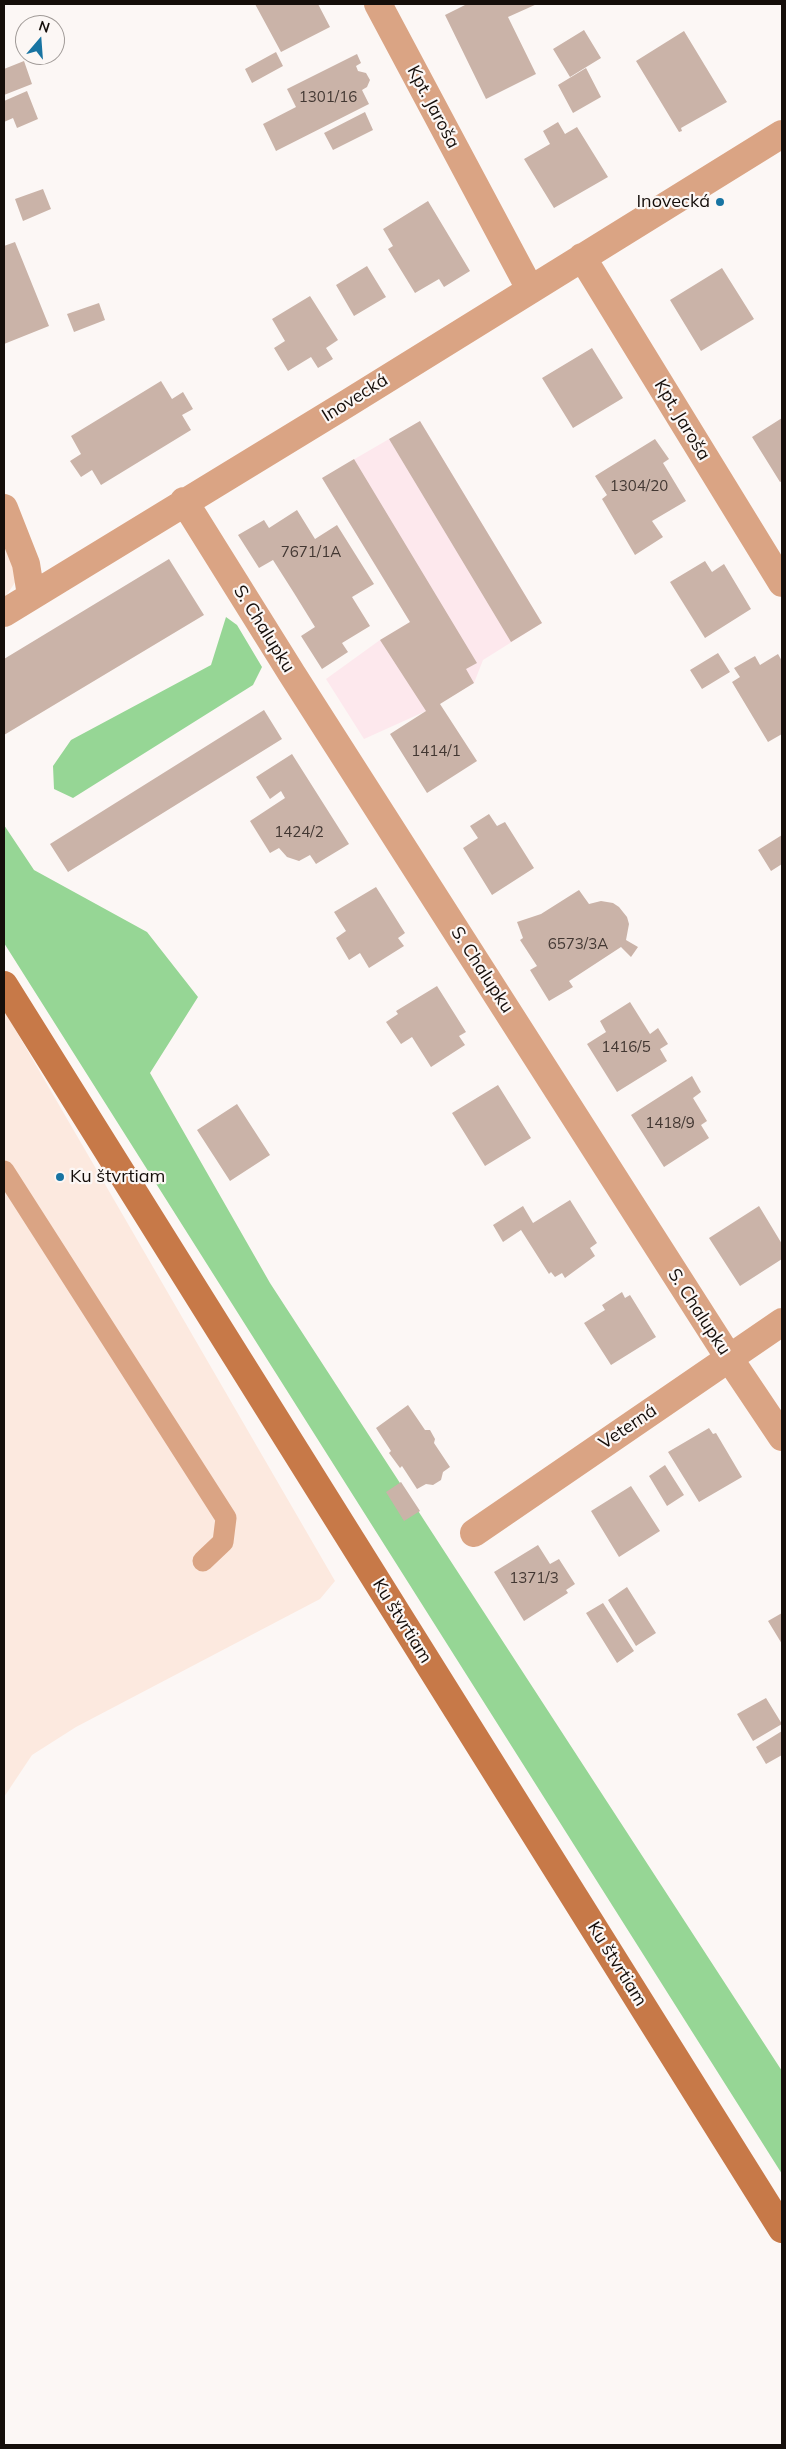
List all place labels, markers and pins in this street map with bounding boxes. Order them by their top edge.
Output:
place label: Inovecká [636,191,710,213]
marker: Inovecká [714,196,726,208]
place label: Ku štvrtiam [70,1166,165,1188]
marker: Ku štvrtiam [54,1171,66,1183]

